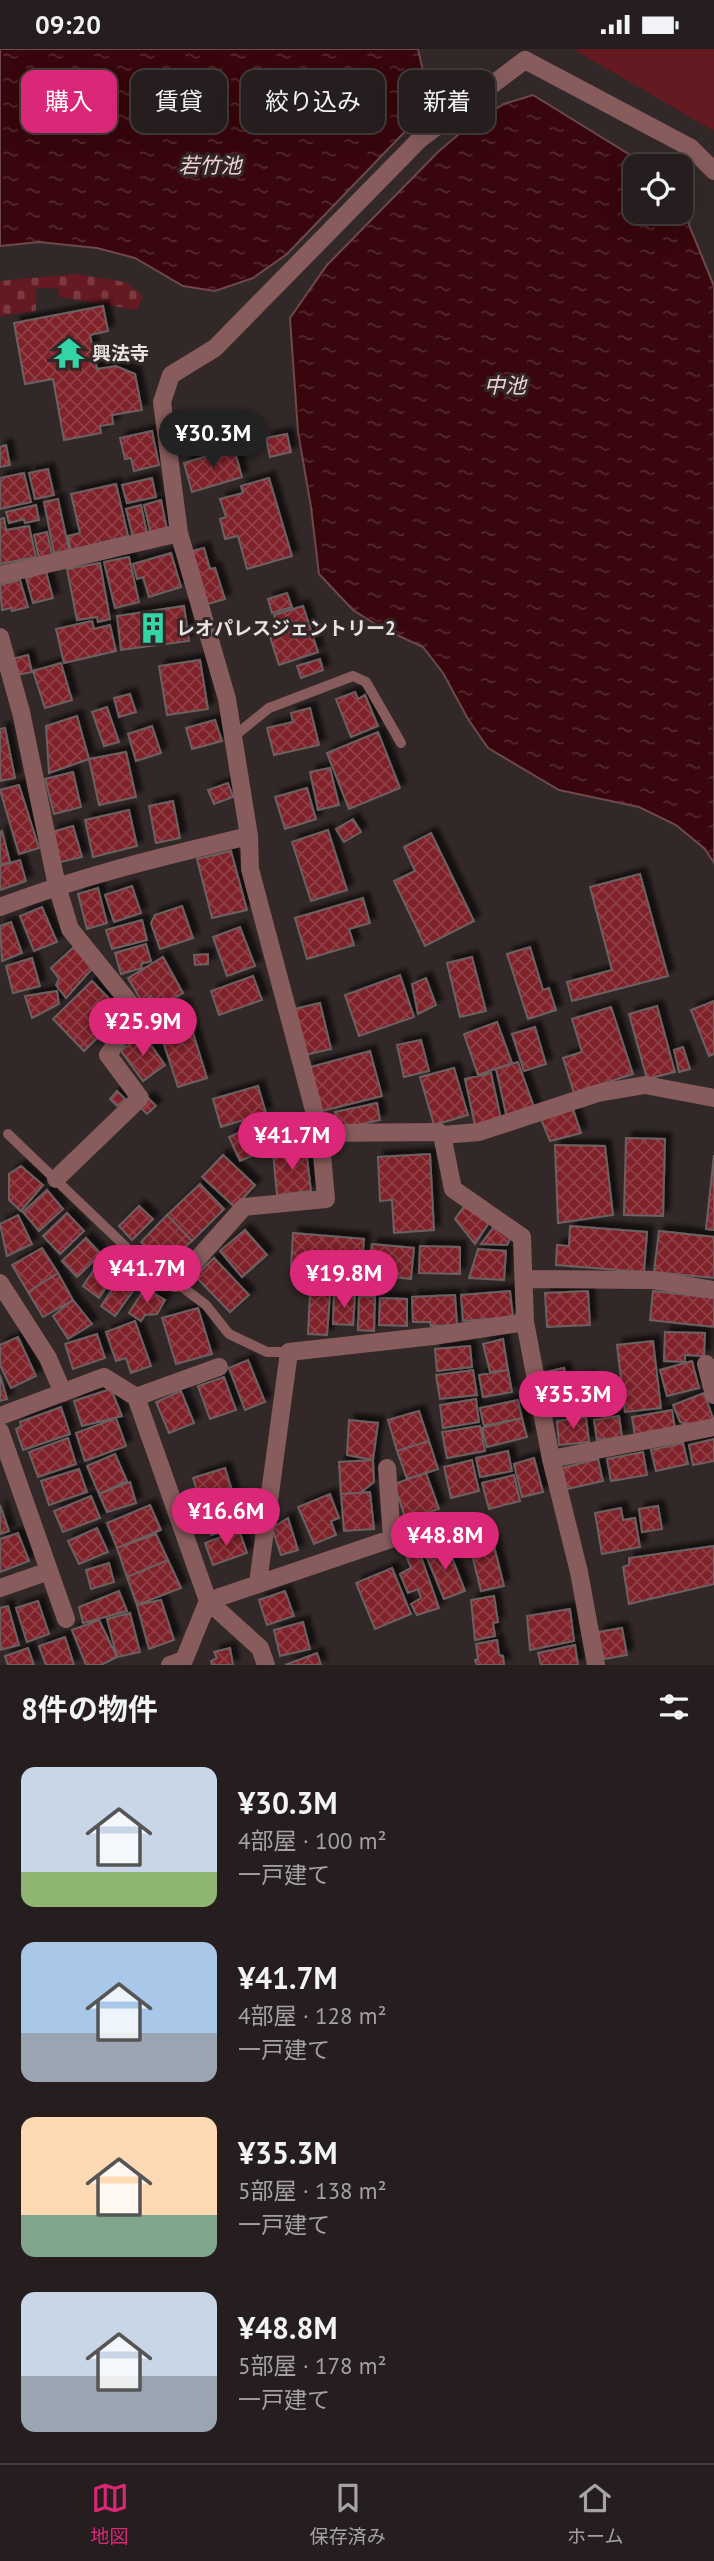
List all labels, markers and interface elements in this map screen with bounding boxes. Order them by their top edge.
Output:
text: 09:20 [35,8,101,41]
chip: 購入 [21,70,117,133]
chip: 賃貸 [131,70,227,133]
chip: 絞り込み [241,70,385,133]
chip: 新着 [399,70,495,133]
water label: 若竹池 [179,152,243,179]
map controls [623,154,693,224]
button: locate [623,154,693,224]
temple icon: 興法寺 [52,336,86,370]
place label: 興法寺 [92,341,149,365]
water label: 中池 [484,372,528,399]
pin: ¥30.3M [156,411,270,470]
text: ¥30.3M [175,418,251,447]
building icon: レオパレスジェントリー2 [136,611,170,645]
place label: レオパレスジェントリー2 [176,616,396,640]
pin: ¥25.9M [86,999,200,1058]
text: ¥25.9M [105,1006,181,1035]
pin: ¥41.7M [235,1113,349,1172]
text: ¥41.7M [254,1120,330,1149]
pin: ¥41.7M [90,1245,204,1305]
pin: ¥19.8M [287,1251,401,1310]
text: ¥41.7M [109,1253,185,1282]
text: ¥19.8M [306,1258,382,1287]
pin: ¥35.3M [516,1371,630,1431]
text: ¥35.3M [535,1379,611,1408]
pin: ¥16.6M [169,1489,283,1548]
text: ¥16.6M [188,1496,264,1525]
pin: ¥48.8M [388,1513,502,1572]
text: ¥48.8M [407,1520,483,1549]
icon: filters [655,1688,693,1726]
text: 8件の物件 [21,1689,158,1728]
text: ¥30.3M [238,1783,337,1822]
icon: home [77,1795,161,1879]
text: 4部屋 · 100 m² [238,1826,386,1855]
text: 一戸建て [238,1860,330,1889]
text: ¥41.7M [238,1958,337,1997]
icon: home [77,1970,161,2054]
text: 4部屋 · 128 m² [238,2001,386,2030]
text: 一戸建て [238,2035,330,2064]
text: ¥35.3M [238,2133,337,2172]
icon: home [77,2145,161,2229]
text: 5部屋 · 138 m² [238,2176,386,2205]
text: 一戸建て [238,2210,330,2239]
text: ¥48.8M [238,2308,337,2347]
icon: home [77,2320,161,2404]
text: 5部屋 · 178 m² [238,2351,386,2380]
text: 一戸建て [238,2385,330,2414]
tab: 地図 [91,2479,129,2548]
tab: 保存済み [310,2479,386,2548]
tab: ホーム [567,2479,623,2548]

